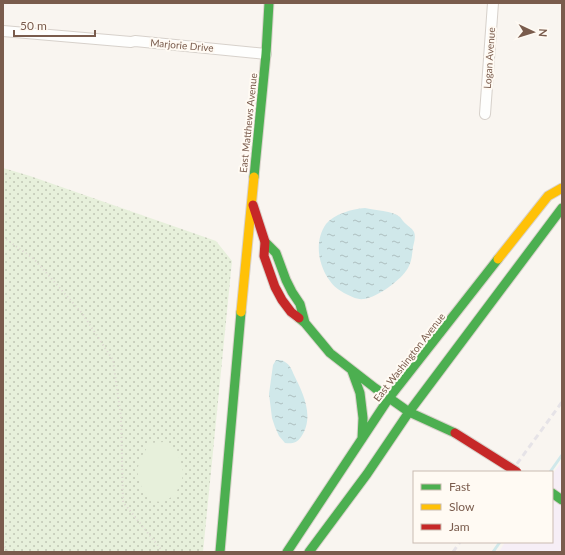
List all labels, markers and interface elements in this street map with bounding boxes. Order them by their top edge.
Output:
scale bar [14,12,95,38]
north arrow [513,12,553,52]
text: 50 m [20,18,47,33]
street label: Logan Avenue [481,27,497,89]
text: N [537,28,550,37]
street label: Marjorie Drive [150,36,214,54]
street label: East Matthews Avenue [237,72,259,174]
street label: East Washington Avenue [371,310,447,404]
legend [413,471,553,543]
text: Fast [449,479,471,494]
text: Slow [449,499,475,514]
text: Jam [449,519,470,534]

